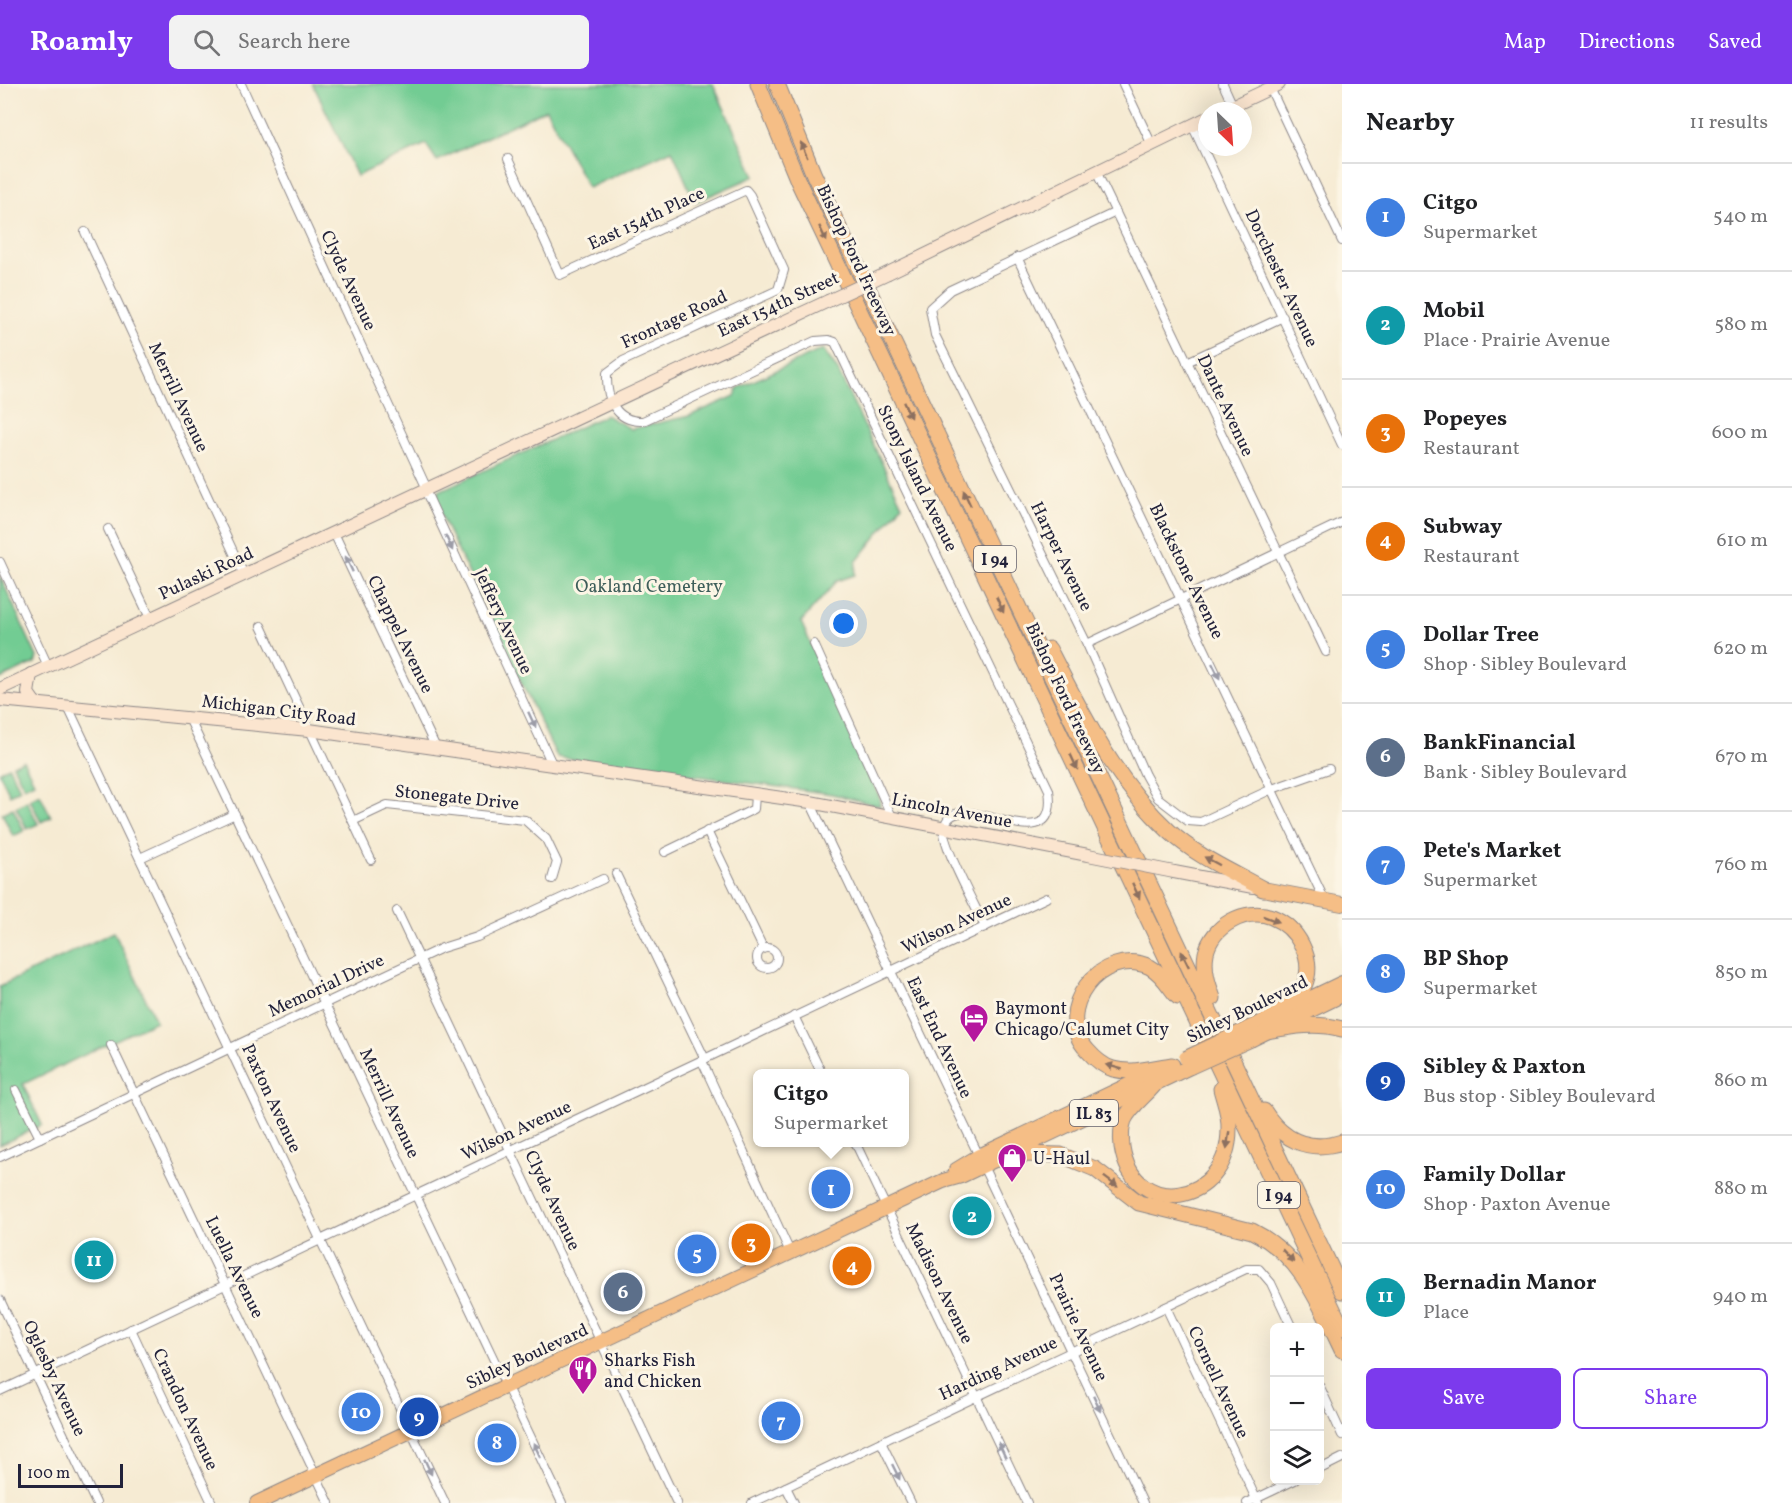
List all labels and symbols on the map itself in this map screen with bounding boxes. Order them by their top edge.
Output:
north arrow [1198,102,1252,156]
one-way arrow [799,141,809,159]
street label: East 154th Place [584,181,709,257]
street label: Bishop Ford Freeway [810,181,902,341]
street label: Dorchester Avenue [1238,206,1324,352]
one-way arrow [819,225,828,242]
street label: Clyde Avenue [314,226,382,335]
street label: East 154th Street [714,266,844,345]
street label: Frontage Road [617,285,732,356]
street label: Merrill Avenue [141,339,214,457]
street label: Dante Avenue [1190,351,1259,461]
street label: Stony Island Avenue [870,401,963,556]
one-way arrow [902,402,911,419]
one-way arrow [962,490,971,507]
street label: Harper Avenue [1023,498,1098,616]
street label: Blackstone Avenue [1142,500,1229,644]
one-way arrow [445,535,454,552]
street label: Pulaski Road [155,541,258,607]
road number: I 94 [974,546,1016,572]
one-way arrow [345,556,354,573]
street label: Jeffery Avenue [467,565,538,679]
street label: Chappel Avenue [360,571,439,698]
park label: Oakland Cemetery [575,575,723,600]
one-way arrow [995,597,1004,614]
your location [829,609,858,638]
street label: Bishop Ford Freeway [1019,619,1111,779]
one-way arrow [1212,662,1221,679]
street label: Michigan City Road [200,690,357,733]
one-way arrow [528,711,537,728]
one-way arrow [1070,754,1079,771]
street label: Stonegate Drive [393,780,520,817]
street label: Lincoln Avenue [889,788,1014,835]
one-way arrow [1203,856,1220,866]
one-way arrow [1131,883,1140,900]
street label: Wilson Avenue [898,888,1016,961]
one-way arrow [1262,914,1280,924]
street label: Memorial Drive [265,949,389,1024]
one-way arrow [1180,951,1189,968]
street label: Sibley Boulevard [1183,970,1313,1051]
street label: East End Avenue [900,973,978,1103]
place label: Baymont Chicago/Calumet City [995,997,1169,1043]
hotel icon: Baymont Chicago/Calumet City [958,1002,990,1044]
street label: Paxton Avenue [234,1040,307,1157]
street label: Merrill Avenue [352,1045,425,1163]
one-way arrow [1105,1062,1123,1072]
street label: Wilson Avenue [458,1095,576,1168]
road number: IL 83 [1070,1100,1118,1126]
one-way arrow [1223,1130,1232,1149]
shop icon: U-Haul [996,1142,1028,1184]
street label: Clyde Avenue [518,1146,586,1255]
place label: U-Haul [1033,1147,1090,1172]
pin: 1 [812,1166,850,1212]
one-way arrow [1103,1176,1119,1188]
road number: I 94 [1258,1182,1300,1208]
pin: 2 [952,1194,992,1238]
street label: Luella Avenue [198,1212,269,1323]
street label: Madison Avenue [899,1219,979,1348]
pin: 3 [732,1220,771,1266]
pin: 5 [678,1232,716,1276]
pin: 11 [74,1238,113,1282]
pin: 4 [832,1244,872,1288]
one-way arrow [1281,1248,1295,1263]
pin: 6 [604,1270,642,1314]
street label: Prairie Avenue [1042,1270,1114,1386]
street label: Oglesby Avenue [16,1317,91,1441]
street label: Sibley Boulevard [462,1318,593,1397]
street label: Cornell Avenue [1181,1322,1255,1443]
street label: Harding Avenue [935,1331,1062,1408]
street label: Crandon Avenue [145,1345,224,1475]
place label: Sharks Fish and Chicken [604,1349,702,1395]
restaurant icon: Sharks Fish and Chicken [567,1354,599,1396]
pin: 10 [342,1390,380,1434]
pin: 9 [400,1394,438,1440]
one-way arrow [1092,1396,1102,1414]
pin: 7 [762,1398,800,1444]
pin: 8 [478,1420,516,1466]
one-way arrow [532,1442,541,1459]
one-way arrow [997,1442,1006,1459]
one-way arrow [424,1458,433,1475]
scale bar [18,1461,123,1488]
one-way arrow [891,1464,900,1481]

